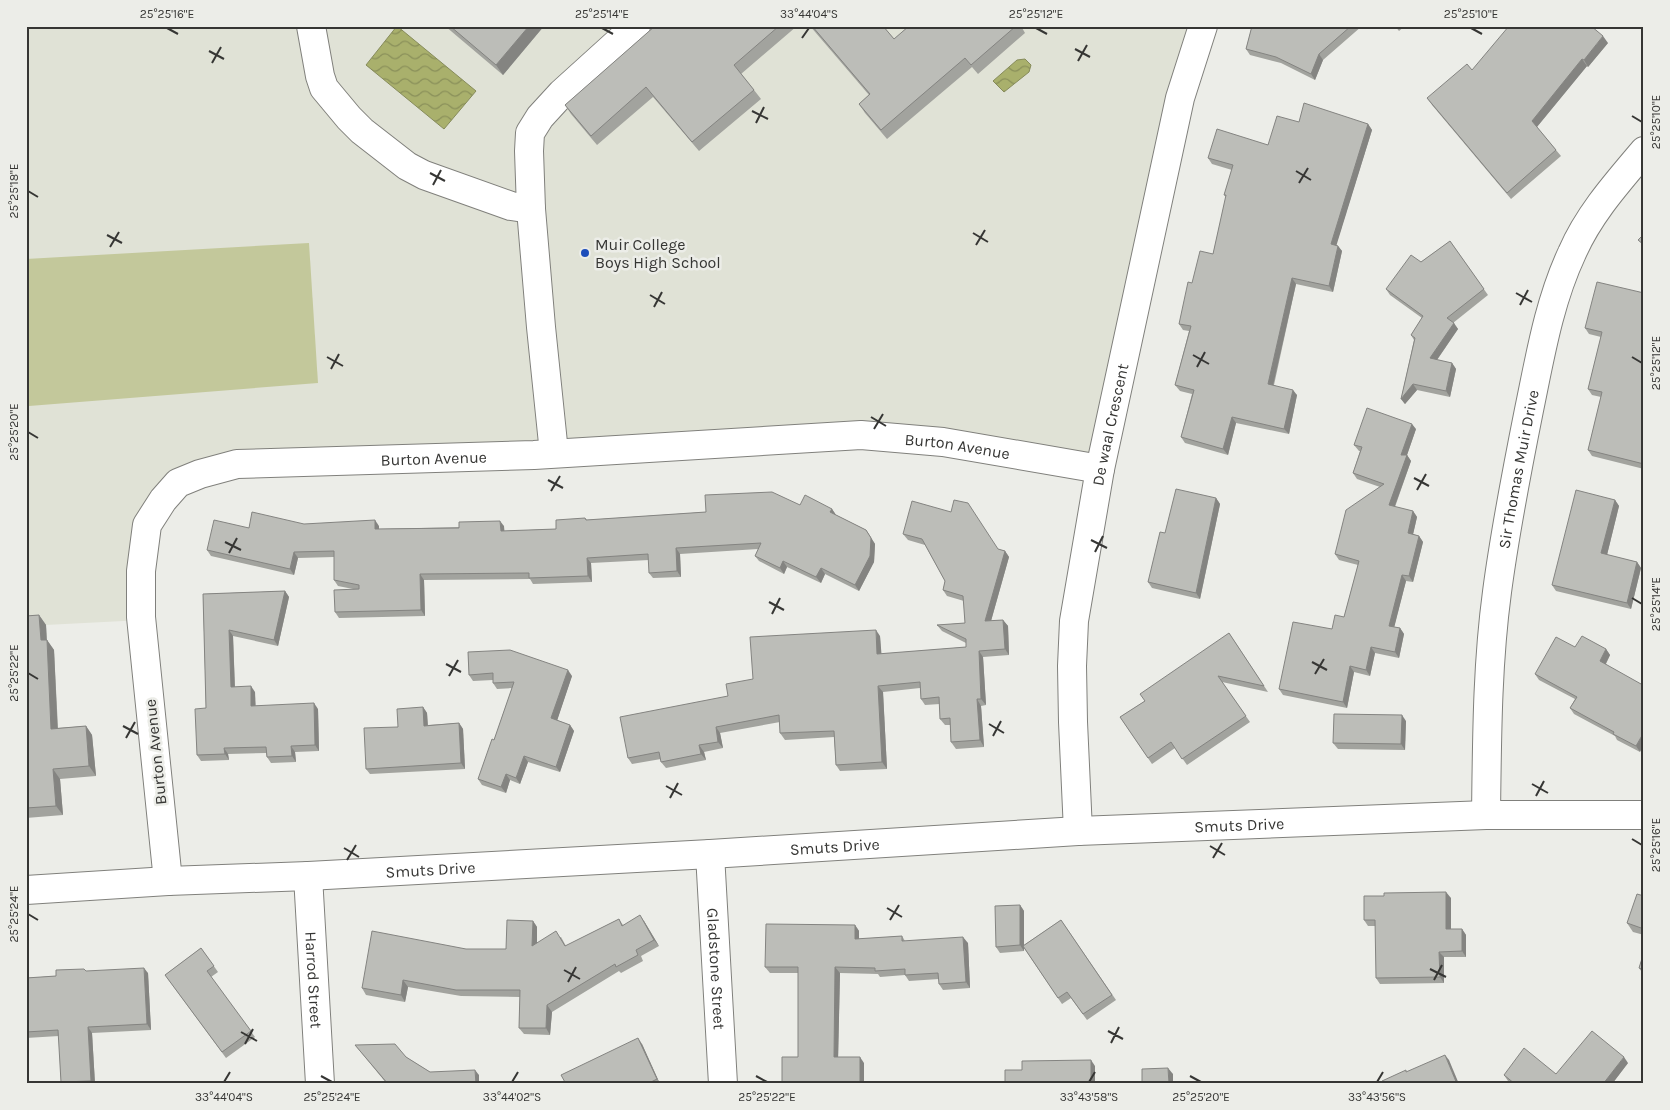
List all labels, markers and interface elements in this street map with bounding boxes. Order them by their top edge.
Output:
text: 25°25'16"E [140,7,194,21]
text: 25°25'14"E [575,7,629,21]
text: 33°44'04"S [780,7,838,21]
text: 25°25'12"E [1009,7,1063,21]
text: 25°25'10"E [1444,7,1498,21]
text: 25°25'10"E [1649,95,1663,149]
text: 25°25'18"E [7,164,21,218]
place label: Muir College Boys High School [595,235,721,272]
marker: Muir College Boys High School [579,247,591,259]
text: 25°25'12"E [1649,336,1663,390]
street label: De waal Crescent [1088,362,1133,487]
street label: Sir Thomas Muir Drive [1494,388,1543,550]
text: 25°25'20"E [7,403,21,461]
street label: Burton Avenue [904,430,1011,463]
street label: Burton Avenue [380,447,487,470]
text: 25°25'14"E [1649,577,1663,631]
text: 25°25'22"E [7,644,21,702]
street label: Burton Avenue [140,698,171,806]
street label: Smuts Drive [1194,814,1285,836]
text: 25°25'16"E [1649,818,1663,872]
street label: Smuts Drive [789,834,880,859]
street label: Smuts Drive [385,858,476,882]
text: 25°25'24"E [7,885,21,943]
street label: Gladstone Street [703,907,729,1030]
street label: Harrod Street [301,931,326,1029]
text: 33°44'04"S [195,1090,253,1104]
text: 25°25'24"E [303,1090,361,1104]
text: 33°44'02"S [483,1090,541,1104]
text: 25°25'22"E [738,1090,796,1104]
text: 33°43'58"S [1060,1090,1118,1104]
text: 25°25'20"E [1172,1090,1230,1104]
text: 33°43'56"S [1348,1090,1406,1104]

